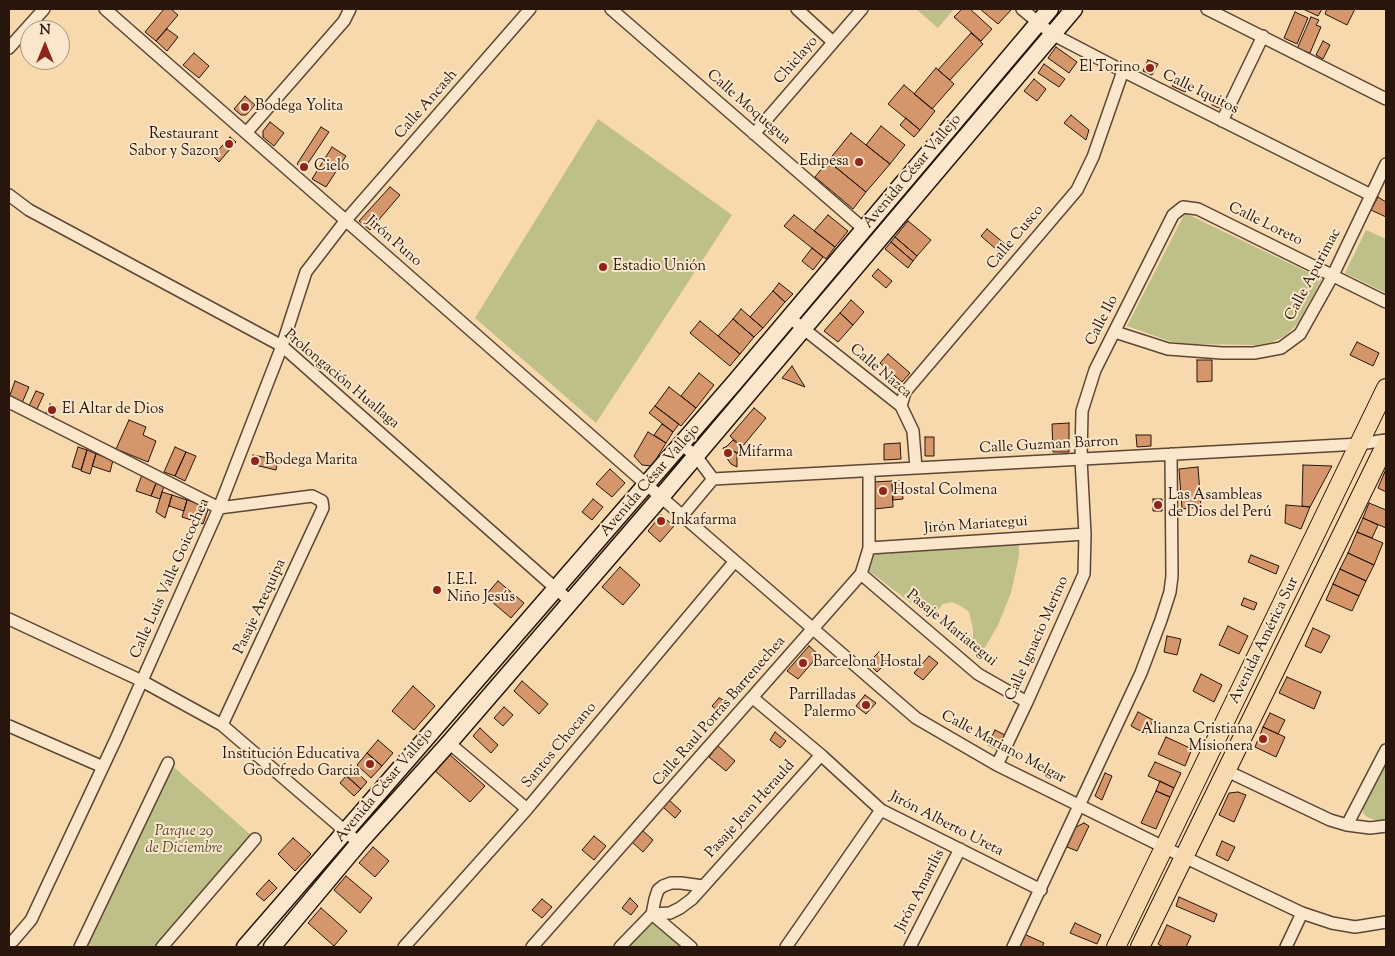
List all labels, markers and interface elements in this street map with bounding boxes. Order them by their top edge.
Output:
north arrow [20,20,70,70]
text: N [39,21,51,41]
street label: Chiclayo [771,33,823,89]
place label: El Torino [1079,59,1140,77]
marker: El Torino [1144,62,1156,74]
street label: Calle Ancash [392,66,462,144]
street label: Calle Moquegua [702,67,794,149]
street label: Calle Iquitos [1159,67,1241,119]
place label: Bodega Yolita [255,98,343,116]
marker: Bodega Yolita [239,101,251,113]
street label: Avenida César Vallejo [860,111,966,233]
place label: Restaurant Sabor y Sazon [129,126,219,161]
marker: Restaurant Sabor y Sazon [223,138,235,150]
place label: Edipesa [799,153,849,171]
marker: Edipesa [853,156,865,168]
place label: Cielo [314,158,349,176]
marker: Cielo [298,161,310,173]
street label: Calle Loreto [1225,199,1305,251]
street label: Calle Cusco [984,202,1048,274]
street label: Jirón Puno [361,213,425,271]
street label: Calle Apurimac [1282,226,1346,324]
place label: Estadio Unión [613,258,706,276]
marker: Estadio Unión [597,261,609,273]
street label: Calle Ilo [1083,293,1123,349]
street label: Prolongación Huallaga [280,327,402,433]
street label: Calle Nazca [845,341,915,403]
place label: El Altar de Dios [62,401,164,419]
marker: El Altar de Dios [46,404,58,416]
street label: Avenida César Vallejo [597,421,705,541]
street label: Calle Guzman Barron [979,433,1119,459]
place label: Mifarma [738,444,793,462]
marker: Mifarma [722,447,734,459]
place label: Bodega Marita [265,452,358,470]
marker: Bodega Marita [249,455,261,467]
place label: Hostal Colmena [893,482,997,500]
marker: Hostal Colmena [877,485,889,497]
place label: Las Asambleas de Dios del Perú [1168,487,1272,522]
street label: Calle Luis Valle Goicochea [127,496,215,662]
marker: Las Asambleas de Dios del Perú [1152,499,1164,511]
place label: Inkafarma [671,512,737,530]
street label: Jirón Mariategui [924,513,1028,539]
marker: Inkafarma [655,515,667,527]
street label: Pasaje Arequipa [231,557,291,657]
place label: I.E.I. Niño Jesús [447,572,515,607]
street label: Calle Ignacio Merino [1002,574,1074,704]
street label: Avenida América Sur [1227,575,1303,707]
marker: I.E.I. Niño Jesús [431,584,443,596]
street label: Pasaje Mariategui [902,587,1000,671]
street label: Calle Raul Porras Barrenechea [650,633,790,791]
place label: Barcelona Hostal [813,654,922,672]
marker: Barcelona Hostal [797,657,809,669]
place label: Parrilladas Palermo [789,687,856,722]
street label: Santos Chocano [519,699,601,793]
marker: Parrilladas Palermo [860,699,872,711]
street label: Calle Mariano Melgar [938,707,1068,789]
place label: Alianza Cristiana Misionera [1141,721,1253,756]
street label: Avenida César Vallejo [332,725,438,847]
marker: Alianza Cristiana Misionera [1257,733,1269,745]
place label: Institución Educativa Godofredo Garcia [222,746,360,781]
marker: Institución Educativa Godofredo Garcia [364,758,376,770]
street label: Pasaje Jean Herauld [703,758,799,862]
street label: Jirón Alberto Ureta [886,789,1006,861]
park label: Parque 29 de Diciembre [146,823,222,858]
street label: Jirón Amarilis [893,847,949,935]

